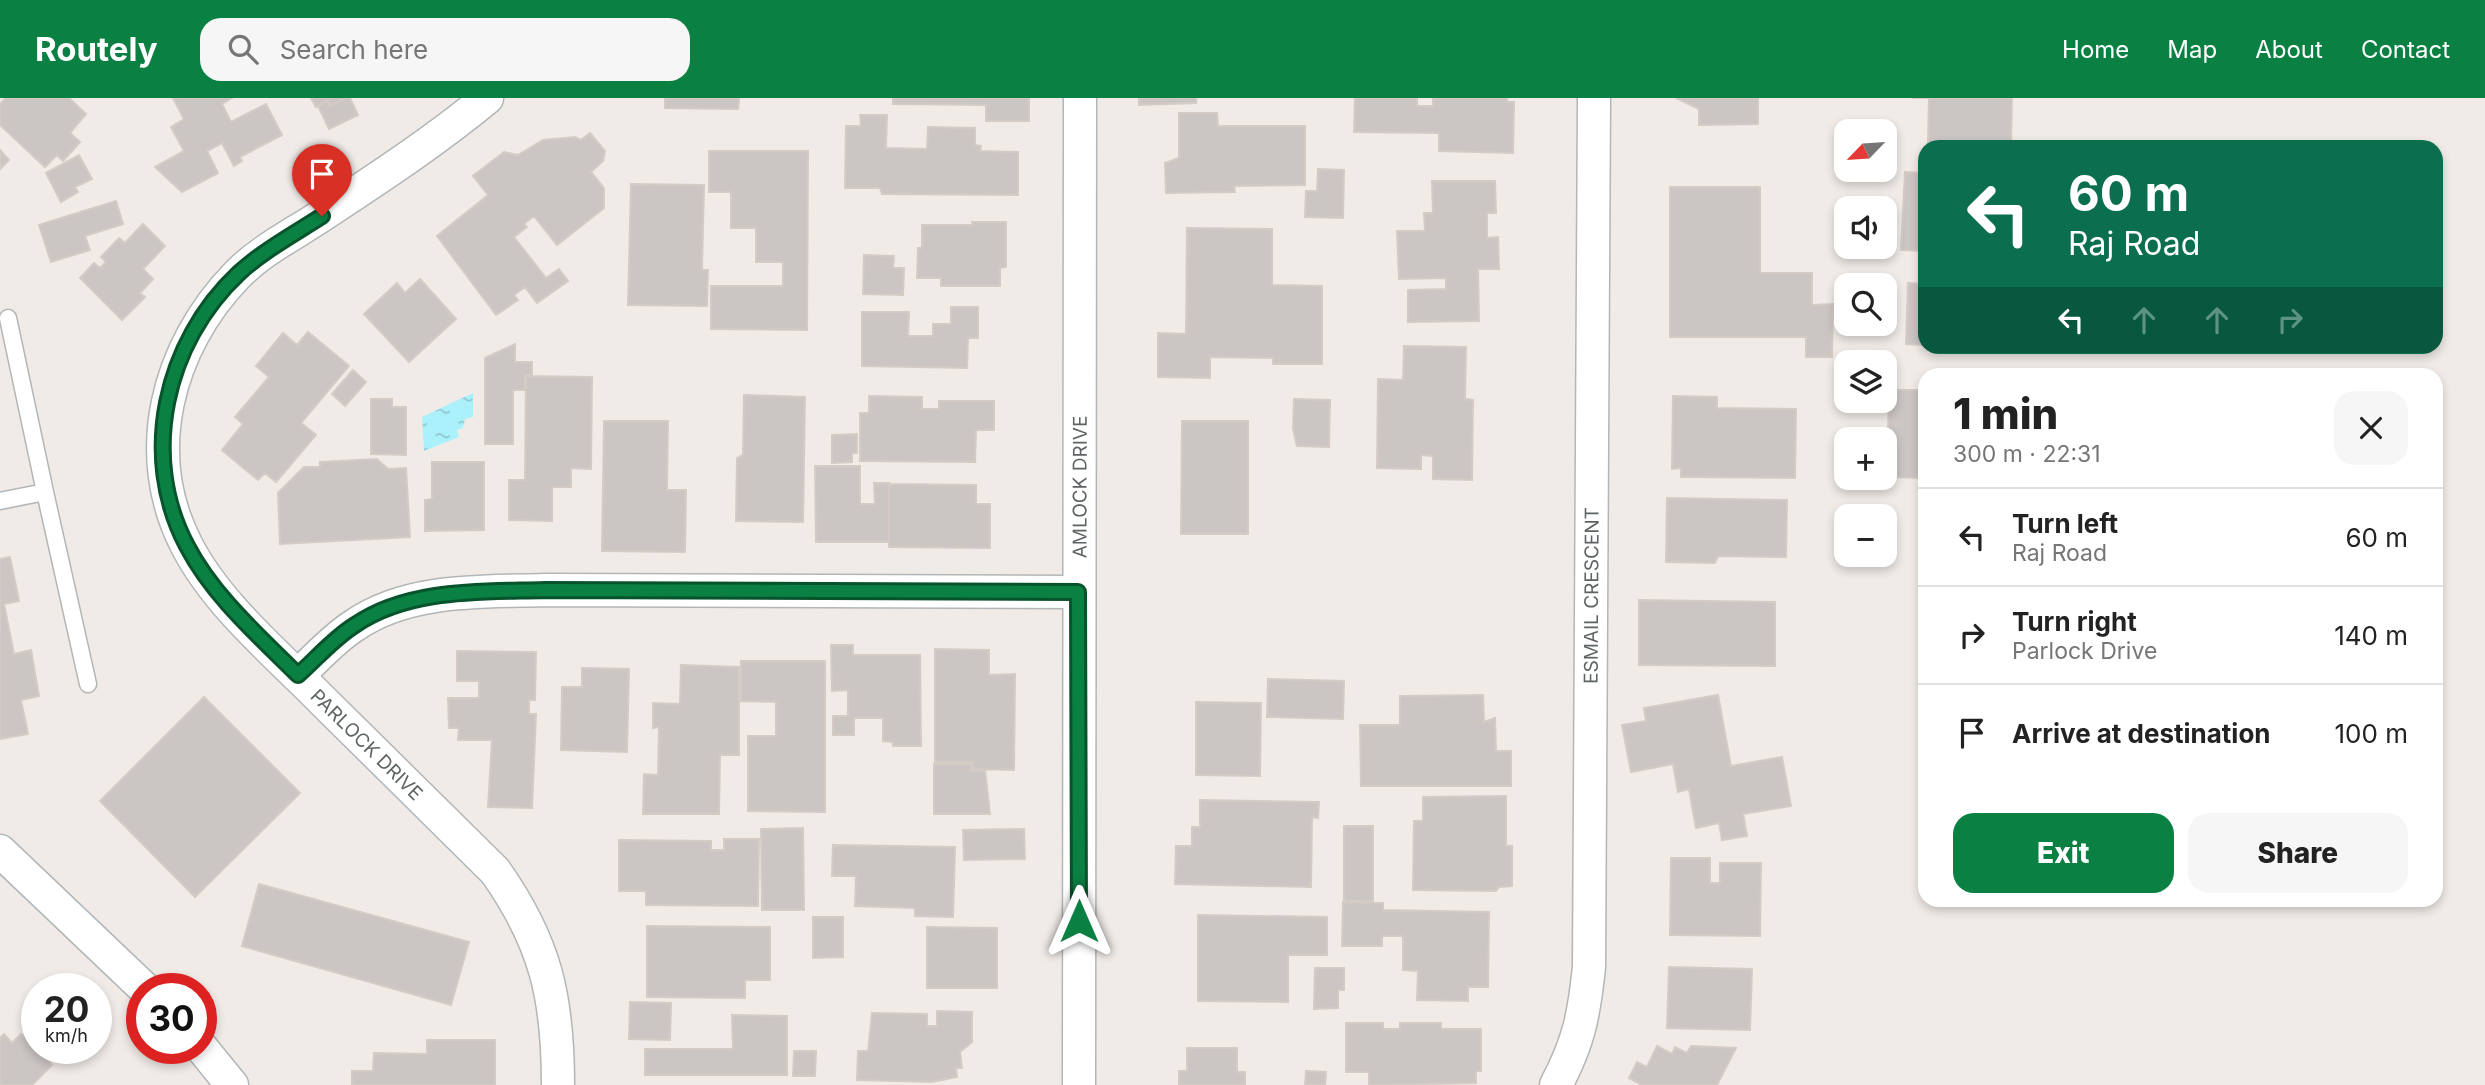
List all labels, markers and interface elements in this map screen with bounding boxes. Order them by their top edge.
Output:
search box [200,18,690,81]
text: Routely [35,29,158,69]
icon: search [224,30,262,68]
text: Search here [280,34,428,65]
text: Home [2062,35,2129,64]
text: Map [2167,35,2217,64]
text: About [2255,35,2323,64]
text: Contact [2361,35,2450,64]
north arrow [1834,119,1897,182]
map controls [1834,119,1897,567]
pin [292,144,352,216]
icon: arrive [303,155,341,193]
text: 60 m [2068,164,2189,223]
icon: left [1953,168,2044,259]
button: sound [1834,196,1897,259]
text: Raj Road [2068,224,2200,263]
button: search [1834,273,1897,336]
icon: left [2052,301,2090,339]
icon: ahead [2125,301,2163,339]
icon: ahead [2198,301,2236,339]
icon: right [2271,301,2309,339]
button: layers [1834,350,1897,413]
text: 1 min [1953,388,2058,439]
button: close [2334,391,2408,465]
street label: AMLOCK DRIVE [1069,416,1092,558]
button: + [1834,427,1897,490]
text: 300 m · 22:31 [1953,440,2101,468]
button: − [1834,504,1897,567]
street label: ESMAIL CRESCENT [1580,507,1604,684]
text: Turn left [2012,508,2118,539]
icon: left [1953,518,1991,556]
text: 60 m [2345,522,2408,553]
text: Raj Road [2012,539,2107,567]
text: Turn right [2012,606,2137,637]
icon: right [1953,616,1991,654]
text: 140 m [2334,620,2408,651]
text: Parlock Drive [2012,637,2157,665]
street label: PARLOCK DRIVE [306,684,427,805]
icon: arrive [1953,714,1991,752]
text: Arrive at destination [2012,718,2271,749]
text: 100 m [2335,718,2408,749]
button: Exit [1953,813,2174,893]
button: Share [2188,813,2408,893]
position arrow [1042,884,1116,958]
speed limit sign: 30 [126,973,217,1064]
text: 20 [44,988,89,1030]
text: km/h [45,1025,88,1046]

